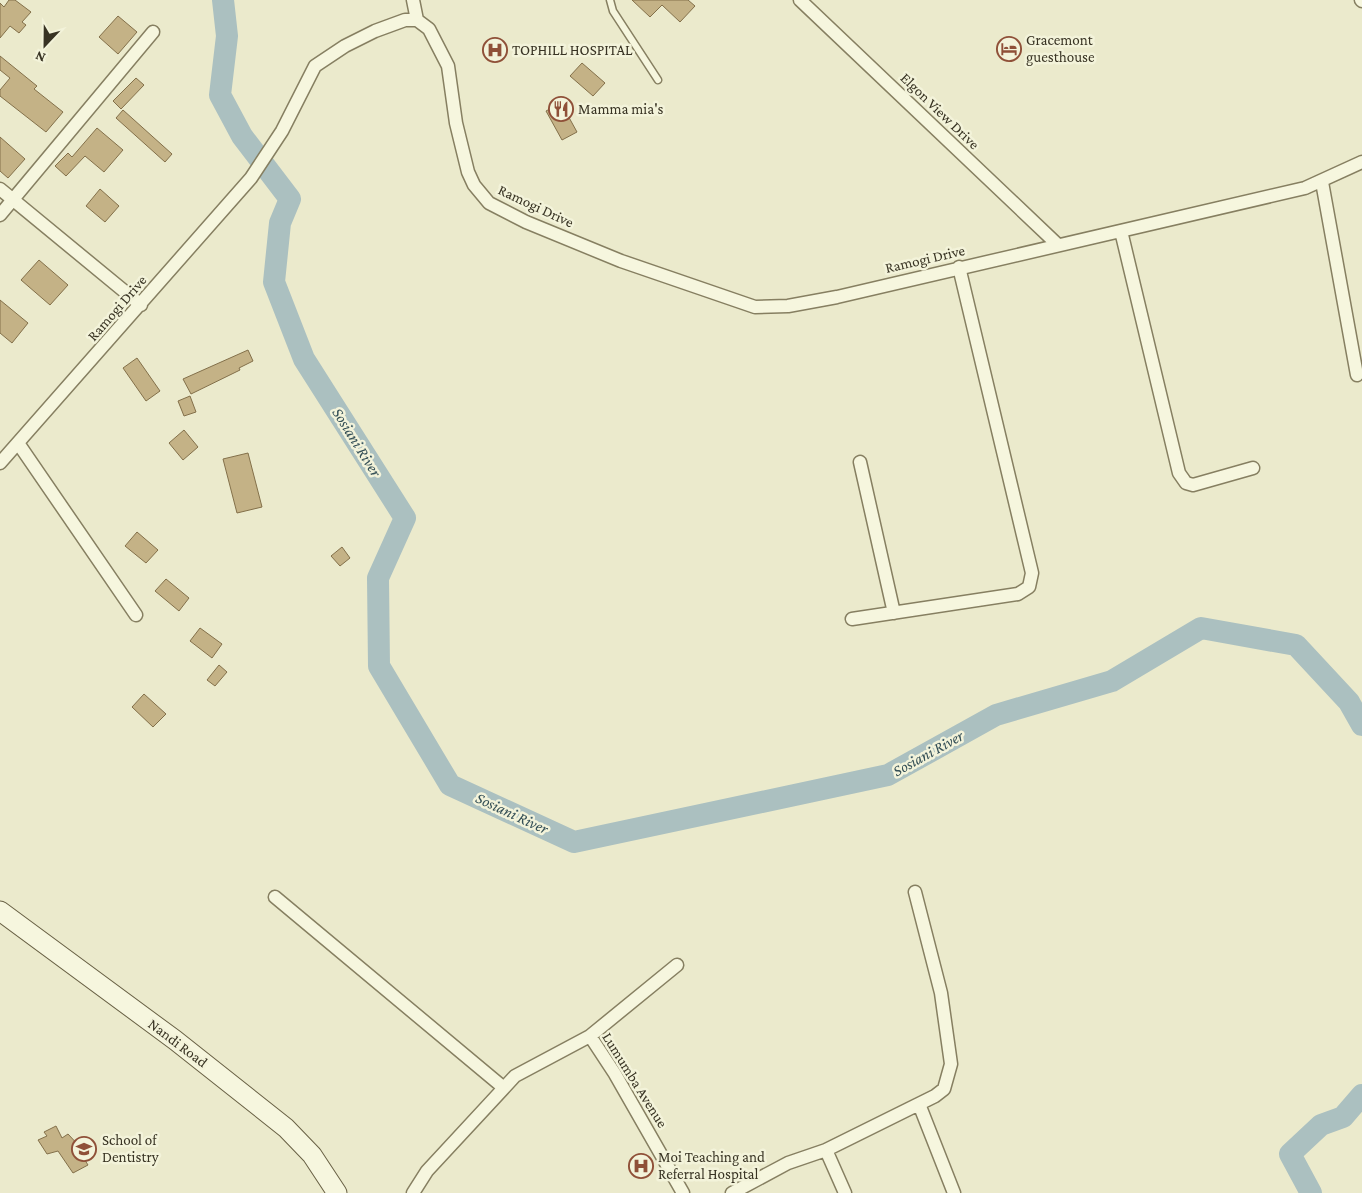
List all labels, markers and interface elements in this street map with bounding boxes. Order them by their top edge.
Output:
north arrow [20,20,70,70]
place label: Gracemont guesthouse [1026,32,1095,66]
hotel icon: Gracemont guesthouse [996,36,1022,62]
hospital icon: TOPHILL HOSPITAL [482,37,508,63]
place label: TOPHILL HOSPITAL [512,42,633,58]
text: N [32,48,48,66]
street label: Elgon View Drive [897,70,983,153]
restaurant icon: Mamma mia's [548,96,574,122]
place label: Mamma mia's [578,101,664,117]
street label: Ramogi Drive [495,182,577,231]
street label: Ramogi Drive [884,242,967,277]
street label: Ramogi Drive [84,272,151,345]
water label: Sosiani River [329,404,385,480]
water label: Sosiani River [890,726,967,779]
water label: Sosiani River [473,789,551,837]
street label: Nandi Road [145,1016,211,1070]
street label: Lumumba Avenue [599,1030,671,1131]
place label: School of Dentistry [102,1132,159,1166]
school or university icon: School of Dentistry [71,1136,97,1162]
place label: Moi Teaching and Referral Hospital [658,1149,765,1183]
hospital icon: Moi Teaching and Referral Hospital [628,1153,654,1179]

